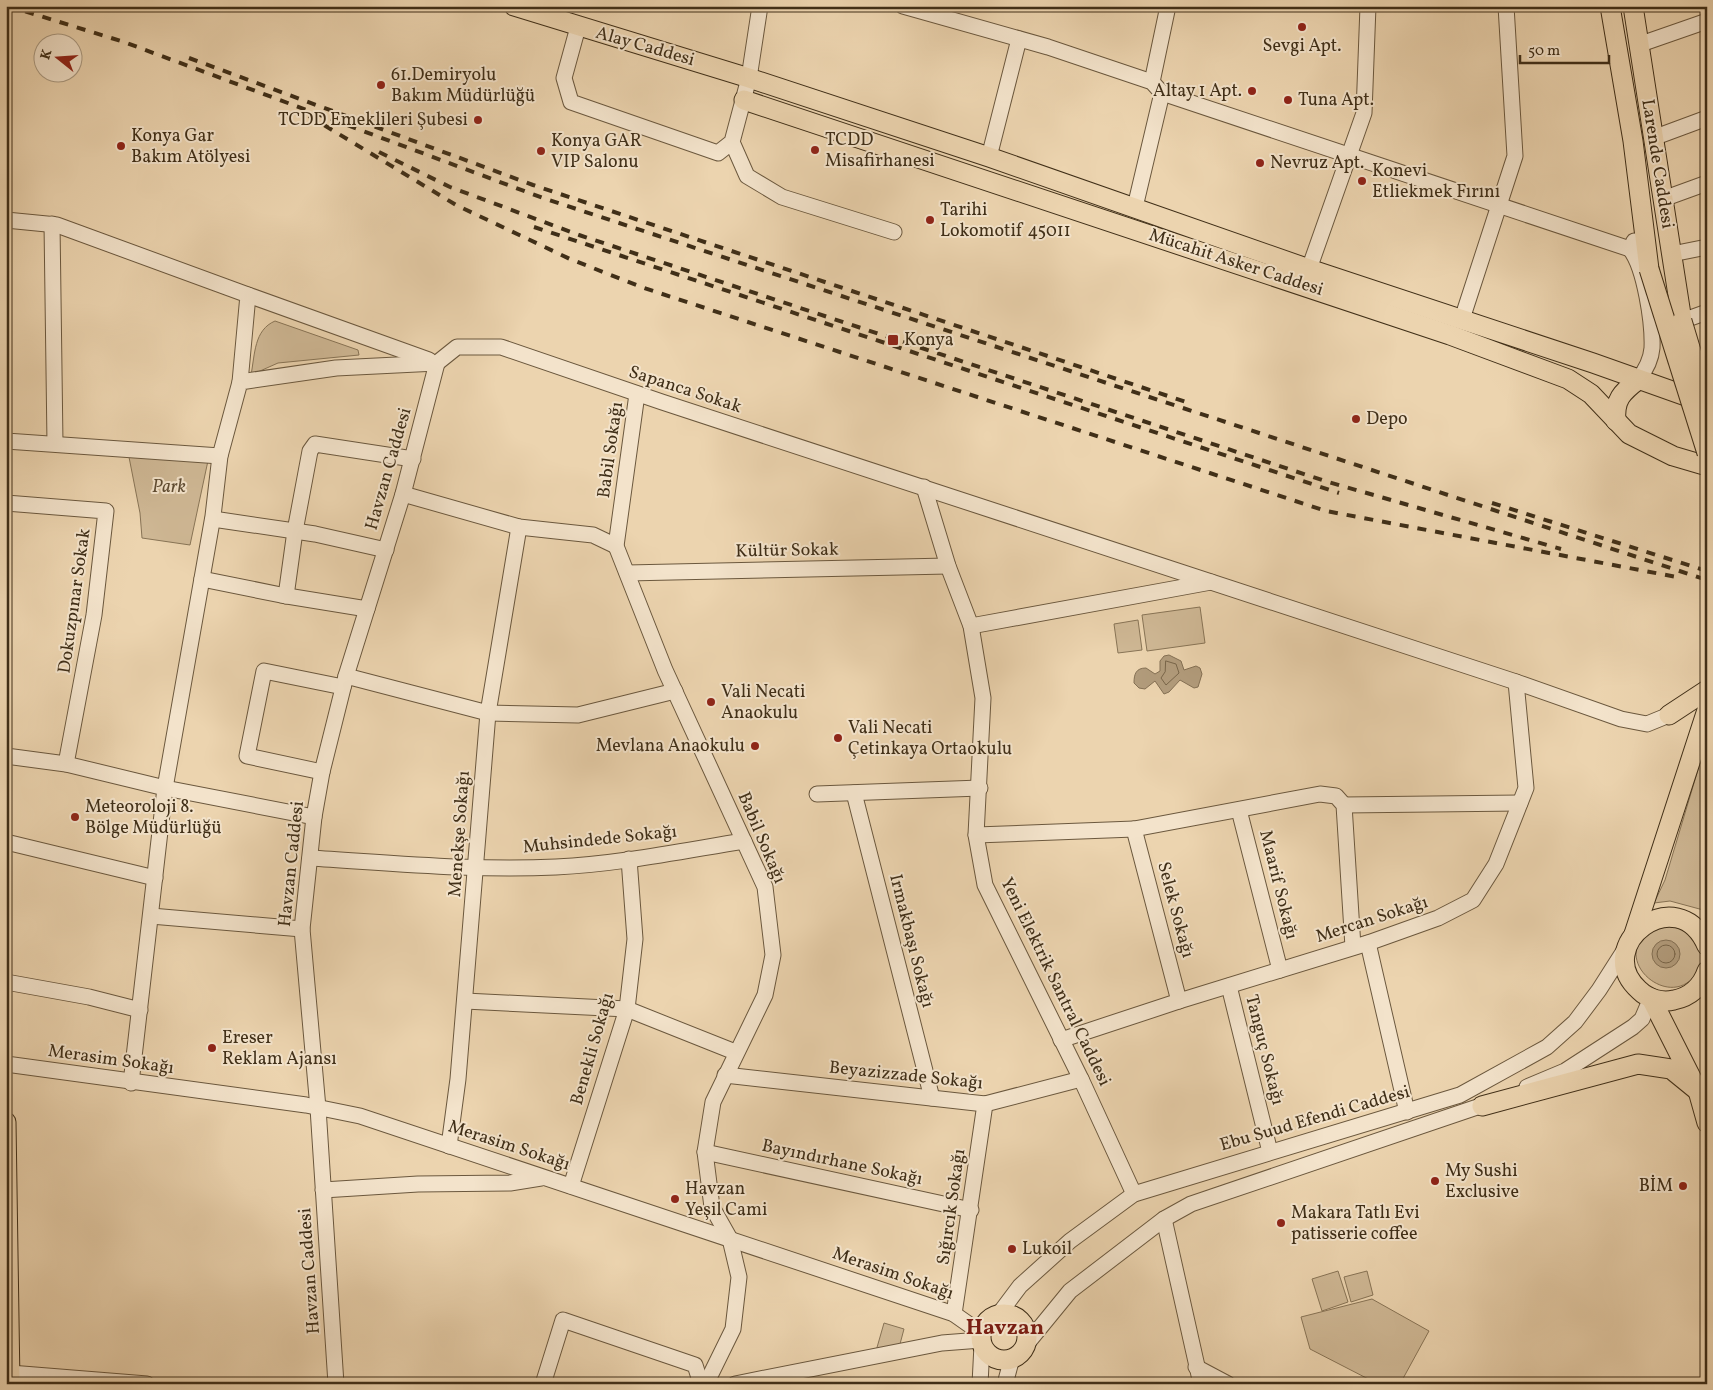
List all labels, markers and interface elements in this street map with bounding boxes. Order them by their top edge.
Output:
street label: Alay Caddesi [593,21,697,73]
marker: Sevgi Apt. [1296,21,1308,33]
north arrow [32,32,82,82]
scale bar [1520,32,1609,64]
place label: Sevgi Apt. [1263,34,1341,59]
text: 50 m [1528,41,1560,62]
text: K [36,47,58,62]
place label: 61.Demiryolu Bakım Müdürlüğü [391,63,535,109]
marker: 61.Demiryolu Bakım Müdürlüğü [375,79,387,91]
place label: Altay 1 Apt. [1153,79,1242,104]
marker: Altay 1 Apt. [1246,85,1258,97]
place label: Tuna Apt. [1298,88,1374,113]
marker: Tuna Apt. [1282,94,1294,106]
street label: Larende Caddesi [1634,97,1680,231]
place label: TCDD Emeklileri Şubesi [278,108,468,133]
marker: TCDD Emeklileri Şubesi [472,114,484,126]
place label: Konya Gar Bakım Atölyesi [131,124,250,170]
place label: TCDD Misafirhanesi [825,128,935,174]
place label: Konya GAR VIP Salonu [551,129,642,175]
marker: Konya Gar Bakım Atölyesi [115,140,127,152]
marker: TCDD Misafirhanesi [809,144,821,156]
marker: Konya GAR VIP Salonu [535,145,547,157]
place label: Nevruz Apt. [1270,151,1364,176]
marker: Nevruz Apt. [1254,157,1266,169]
place label: Konevi Etliekmek Fırını [1372,159,1500,205]
marker: Konevi Etliekmek Fırını [1356,175,1368,187]
place label: Tarihi Lokomotif 45011 [940,198,1071,244]
marker: Tarihi Lokomotif 45011 [924,214,936,226]
street label: Mücahit Asker Caddesi [1146,223,1326,303]
place label: Konya [904,328,954,353]
marker: Konya [886,333,900,347]
street label: Sapanca Sokak [625,360,745,420]
street label: Babil Sokağı [592,400,630,500]
street label: Havzan Caddesi [360,405,418,533]
place label: Depo [1366,407,1408,432]
marker: Depo [1350,413,1362,425]
park label: Park [152,475,186,500]
street label: Dokuzpınar Sokak [52,527,98,675]
street label: Kültür Sokak [735,538,839,564]
place label: Vali Necati Anaokulu [721,680,805,726]
marker: Vali Necati Anaokulu [705,696,717,708]
place label: Vali Necati Çetinkaya Ortaokulu [848,716,1012,762]
marker: Vali Necati Çetinkaya Ortaokulu [832,732,844,744]
place label: Mevlana Anaokulu [596,734,745,759]
marker: Mevlana Anaokulu [749,740,761,752]
street label: Menekşe Sokağı [443,770,477,898]
street label: Babil Sokağı [731,788,791,888]
place label: Meteoroloji 8. Bölge Müdürlüğü [85,795,222,841]
street label: Havzan Caddesi [273,800,311,928]
marker: Meteoroloji 8. Bölge Müdürlüğü [69,811,81,823]
street label: Muhsindede Sokağı [522,819,678,861]
street label: Maarif Sokağı [1252,828,1304,942]
street label: Selek Sokağı [1150,859,1200,961]
street label: Irmakbaşı Sokağı [882,872,940,1010]
street label: Yeni Elektrik Santral Caddesi [993,873,1117,1091]
street label: Mercan Sokağı [1313,890,1431,950]
street label: Benekli Sokağı [565,990,621,1108]
street label: Tanguç Sokağı [1238,992,1290,1108]
place label: Ereser Reklam Ajansı [222,1026,337,1072]
street label: Merasim Sokağı [46,1039,176,1081]
marker: Ereser Reklam Ajansı [206,1042,218,1054]
street label: Beyazizzade Sokağı [828,1055,984,1097]
street label: Ebu Suud Efendi Caddesi [1217,1080,1413,1158]
street label: Merasim Sokağı [445,1115,573,1177]
street label: Bayındırhane Sokağı [759,1134,925,1192]
street label: Sığırcık Sokağı [931,1147,973,1267]
place label: My Sushi Exclusive [1445,1159,1519,1205]
place label: BİM [1639,1174,1673,1199]
marker: My Sushi Exclusive [1429,1175,1441,1187]
place label: Havzan Yeşil Cami [685,1177,767,1223]
marker: BİM [1677,1180,1689,1192]
marker: Havzan Yeşil Cami [669,1193,681,1205]
place label: Makara Tatlı Evi patisserie coffee [1291,1201,1420,1247]
street label: Havzan Caddesi [293,1207,327,1335]
marker: Makara Tatlı Evi patisserie coffee [1275,1217,1287,1229]
place label: Lukoil [1022,1237,1072,1262]
street label: Merasim Sokağı [829,1242,957,1306]
marker: Lukoil [1006,1243,1018,1255]
district label: Havzan [966,1313,1044,1344]

